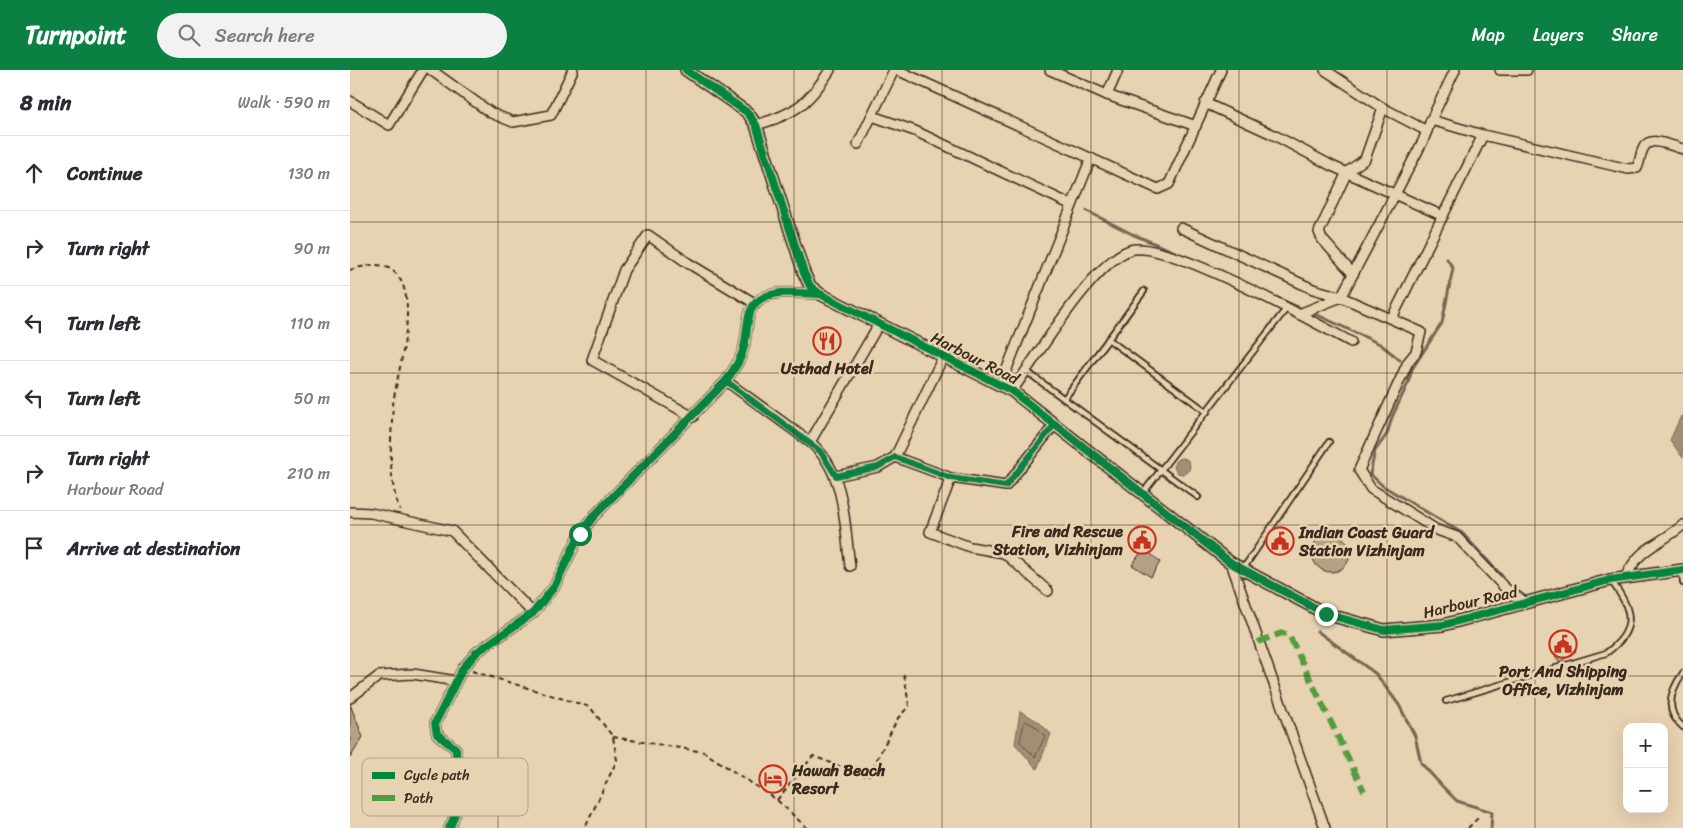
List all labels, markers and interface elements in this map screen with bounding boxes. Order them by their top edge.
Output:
search box [157,13,507,58]
text: Turnpoint [25,14,127,56]
text: Search here [215,19,315,52]
text: Map [1472,19,1505,51]
text: Layers [1533,19,1584,51]
text: Share [1612,19,1658,51]
icon: search [175,21,203,49]
text: 8 min [20,84,71,122]
text: Walk · 590 m [238,88,330,117]
text: Continue [67,157,143,190]
icon: ahead [20,159,48,187]
text: 130 m [288,159,330,188]
text: Turn right [67,232,149,265]
icon: right [20,234,48,262]
text: 90 m [294,234,330,263]
text: Turn left [67,307,140,340]
icon: left [20,309,48,337]
text: 110 m [290,309,330,338]
street label: Harbour Road [926,323,1026,393]
restaurant icon: Usthad Hotel [812,326,842,356]
place label: Usthad Hotel [781,354,875,383]
text: Turn left [67,382,140,415]
icon: left [20,384,48,412]
text: 50 m [294,384,330,413]
text: Turn right [67,442,149,475]
icon: right [20,459,48,487]
text: 210 m [287,459,330,488]
text: Harbour Road [67,475,163,504]
place label: Fire and Rescue Station, Vizhinjam [992,517,1123,564]
place label: Indian Coast Guard Station Vizhinjam [1298,518,1435,565]
route start [569,523,592,546]
public building icon: Fire and Rescue Station, Vizhinjam [1127,525,1157,555]
public building icon: Indian Coast Guard Station Vizhinjam [1265,526,1295,556]
text: Arrive at destination [67,532,240,565]
icon: arrive [20,534,48,562]
street label: Harbour Road [1420,577,1522,627]
route end [1315,603,1338,626]
public building icon: Port And Shipping Office, Vizhinjam [1548,629,1578,659]
place label: Port And Shipping Office, Vizhinjam [1499,657,1627,704]
map controls [1623,723,1668,813]
button: + [1623,723,1668,768]
place label: Hawah Beach Resort [791,756,886,803]
legend [362,758,528,816]
text: Cycle path [404,763,470,788]
hotel icon: Hawah Beach Resort [758,764,788,794]
button: − [1623,768,1668,813]
text: Path [404,786,433,811]

